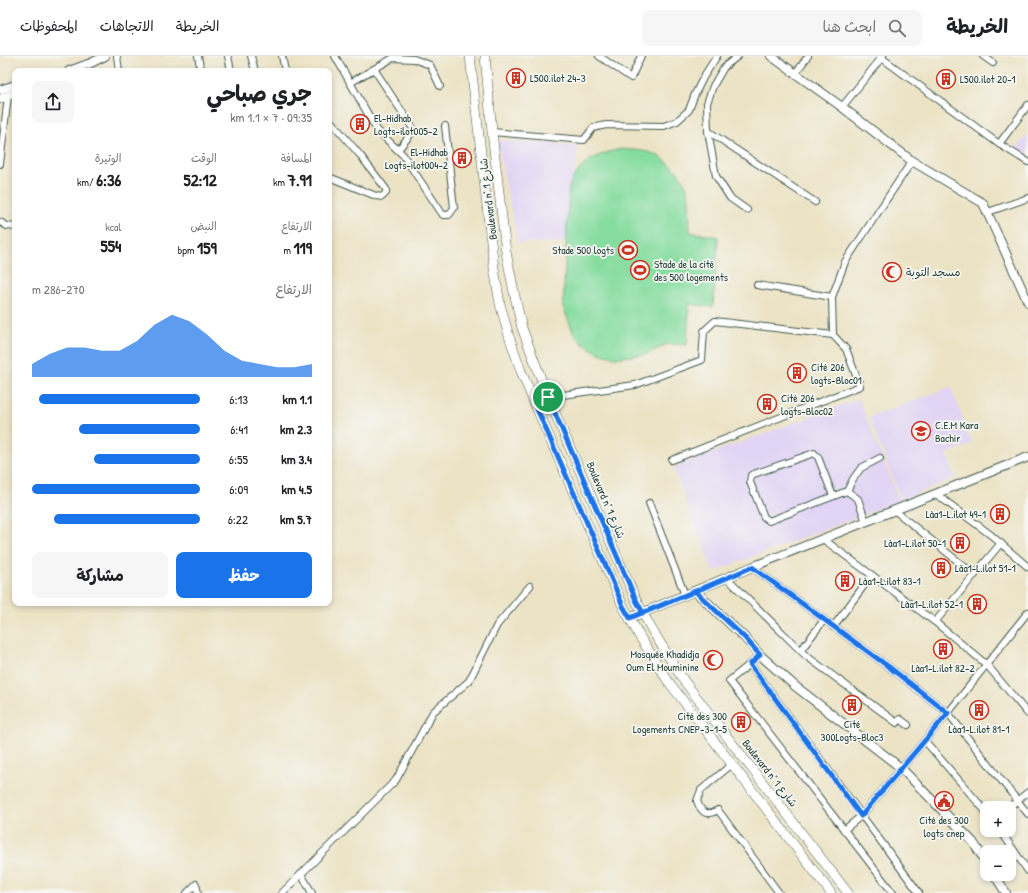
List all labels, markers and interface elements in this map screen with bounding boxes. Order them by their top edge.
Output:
search box [642,10,922,46]
text: الخريطة [946,13,1008,39]
text: المحفوظات [20,16,78,35]
text: الاتجاهات [100,16,154,35]
text: الخريطة [176,16,219,35]
text: ابحث هنا [823,16,876,37]
icon: search [886,17,908,39]
building icon: L500.ilot 24-3 [505,67,527,89]
building icon: L500.ilot 20-1 [935,68,957,90]
place label: L500.ilot 24-3 [530,71,586,85]
place label: L500.ilot 20-1 [960,72,1016,86]
text: جري صباحي [206,78,312,108]
button: share [32,81,74,123]
text: 09:35 · 7 × 1.1 km [230,108,312,126]
place label: El-Hidhab Logts-ilot005-2 [374,111,438,138]
building icon: El-Hidhab Logts-ilot005-2 [349,113,371,135]
place label: El-Hidhab Logts-ilot004-2 [385,145,448,172]
building icon: El-Hidhab Logts-ilot004-2 [451,147,473,169]
text: الوتيرة [95,151,121,165]
text: الوقت [191,151,217,165]
text: المسافة [281,151,312,165]
street label: Boulevard n° شارع 1 [476,157,502,240]
text: 6:36 [96,168,121,191]
text: 52:12 [183,168,217,191]
text: 7.91 [288,168,312,191]
text: /km [77,175,96,189]
text: km [273,175,288,189]
text: النبض [190,219,217,233]
text: الارتفاع [281,219,312,233]
text: kcal [105,220,121,234]
text: 554 [101,234,121,257]
text: 159 [197,236,217,259]
text: 119 [293,236,312,259]
sports icon: Stade 500 logts [617,239,639,261]
text: bpm [178,243,197,257]
text: m [283,243,293,257]
place label: Stade 500 logts [552,243,614,257]
place label: Stade de la cité des 500 logements [654,257,728,284]
sports icon: Stade de la cité des 500 logements [629,259,651,281]
mosque icon: مسجد التوبة [881,261,903,283]
place label: مسجد التوبة [906,265,960,280]
text: 270–286 m [32,280,85,298]
text: الارتفاع [276,280,312,298]
place label: Cité 206 logts-Bloc01 [811,360,862,387]
building icon: Cité 206 logts-Bloc01 [786,362,808,384]
pin [531,380,565,414]
icon: arrive [537,386,559,408]
text: 6:13 [229,390,248,408]
text: 1.1 km [283,390,312,408]
place label: Cité 206 logts-Bloc02 [781,391,833,418]
building icon: Cité 206 logts-Bloc02 [756,393,778,415]
place label: C.E.M Kara Bachir [935,418,979,445]
text: 6:41 [230,420,248,438]
text: 2.3 km [280,420,312,438]
school or university icon: C.E.M Kara Bachir [910,420,932,442]
text: 6:55 [229,450,248,468]
text: 3.4 km [281,450,312,468]
street label: Boulevard n° شارع 1 [582,460,628,541]
text: 6:09 [229,480,248,498]
text: 4.5 km [282,480,312,498]
building icon: Làa1-L.ilot 49-1 [989,503,1011,525]
place label: Làa1-L.ilot 49-1 [926,507,986,521]
text: 6:22 [228,510,248,528]
text: 5.7 km [280,510,312,528]
building icon: Làa1-L.ilot 50-1 [949,532,971,554]
place label: Làa1-L.ilot 50-1 [884,536,946,550]
button: مشاركة [32,552,168,598]
button: حفظ [176,552,312,598]
building icon: Làa1-L.ilot 51-1 [930,557,952,579]
place label: Làa1-L.ilot 51-1 [955,561,1016,575]
building icon: Làa1-L.ilot 83-1 [834,570,856,592]
place label: Làa1-L.ilot 83-1 [859,574,921,588]
building icon: Làa1-L.ilot 52-1 [966,593,988,615]
place label: Làa1-L.ilot 52-1 [901,597,963,611]
building icon: Làa1-L.ilot 82-2 [932,638,954,660]
place label: Mosquée Khadidja Oum El Mouminine [626,647,700,674]
mosque icon: Mosquée Khadidja Oum El Mouminine [702,649,724,671]
place label: Làa1-L.ilot 82-2 [911,661,975,675]
building icon: Cité 300Logts-Bloc3 [841,694,863,716]
building icon: Làa1-L.ilot 81-1 [968,699,990,721]
place label: Cité des 300 Logements CNEP-3-1-5 [633,709,727,736]
building icon: Cité des 300 Logements CNEP-3-1-5 [730,711,752,733]
place label: Cité 300Logts-Bloc3 [821,717,883,744]
place label: Làa1-L.ilot 81-1 [949,722,1009,736]
street label: Boulevard n° شارع 1 [738,736,801,811]
public building icon: Cité des 300 logts cnep [933,790,955,812]
map controls [980,801,1016,881]
button: + [980,801,1016,837]
place label: Cité des 300 logts cnep [919,813,969,840]
button: − [980,845,1016,881]

